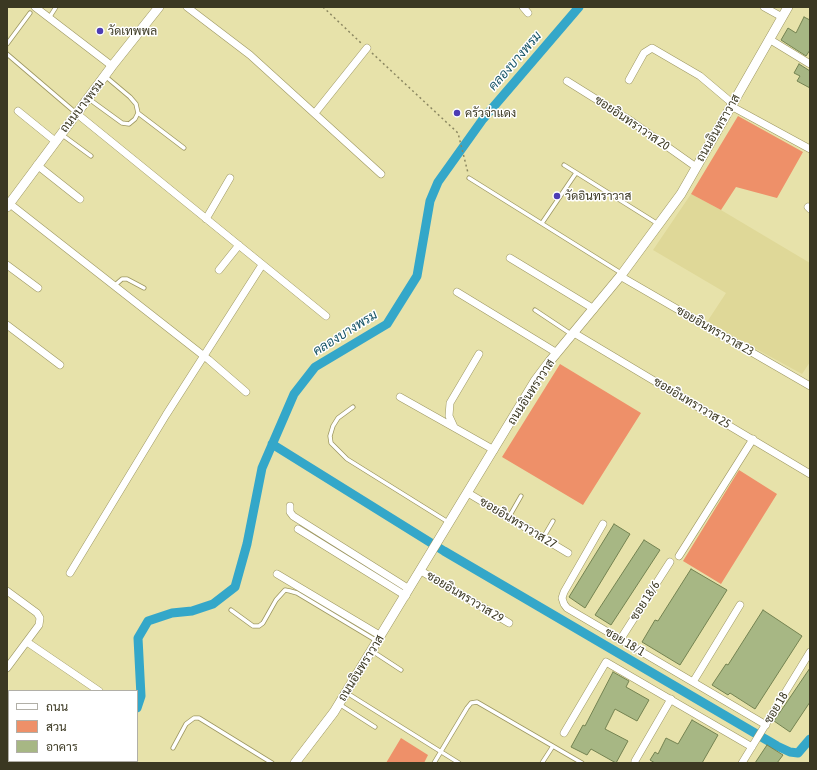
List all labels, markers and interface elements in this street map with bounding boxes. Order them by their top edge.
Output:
place label: วัดเทพพล [108,24,157,38]
marker: วัดเทพพล [95,26,105,36]
water label: คลองบางพรม [485,28,545,94]
street label: ถนนบางพรม [57,77,107,135]
street label: ถนนอินทราวาส [693,92,743,164]
street label: ซอยอินทราวาส 20 [592,93,672,153]
place label: ครัวจ่าแดง [465,106,516,120]
marker: ครัวจ่าแดง [452,108,462,118]
place label: วัดอินทราวาส [565,189,631,203]
marker: วัดอินทราวาส [552,191,562,201]
street label: ซอยอินทราวาส 23 [674,303,756,359]
water label: คลองบางพรม [310,307,380,359]
street label: ถนนอินทราวาส [504,356,558,428]
street label: ซอยอินทราวาส 25 [651,374,733,432]
street label: ซอยอินทราวาส 27 [477,494,559,552]
street label: ซอยอินทราวาส 29 [424,568,506,626]
street label: ซอย 18/6 [627,579,663,623]
street label: ซอย 18/1 [602,625,648,659]
street label: ถนนอินทราวาส [335,632,387,704]
legend [8,690,138,762]
street label: ซอย 18 [761,690,791,726]
text: ถนน [46,700,68,714]
text: สวน [46,720,67,734]
text: อาคาร [46,740,78,754]

